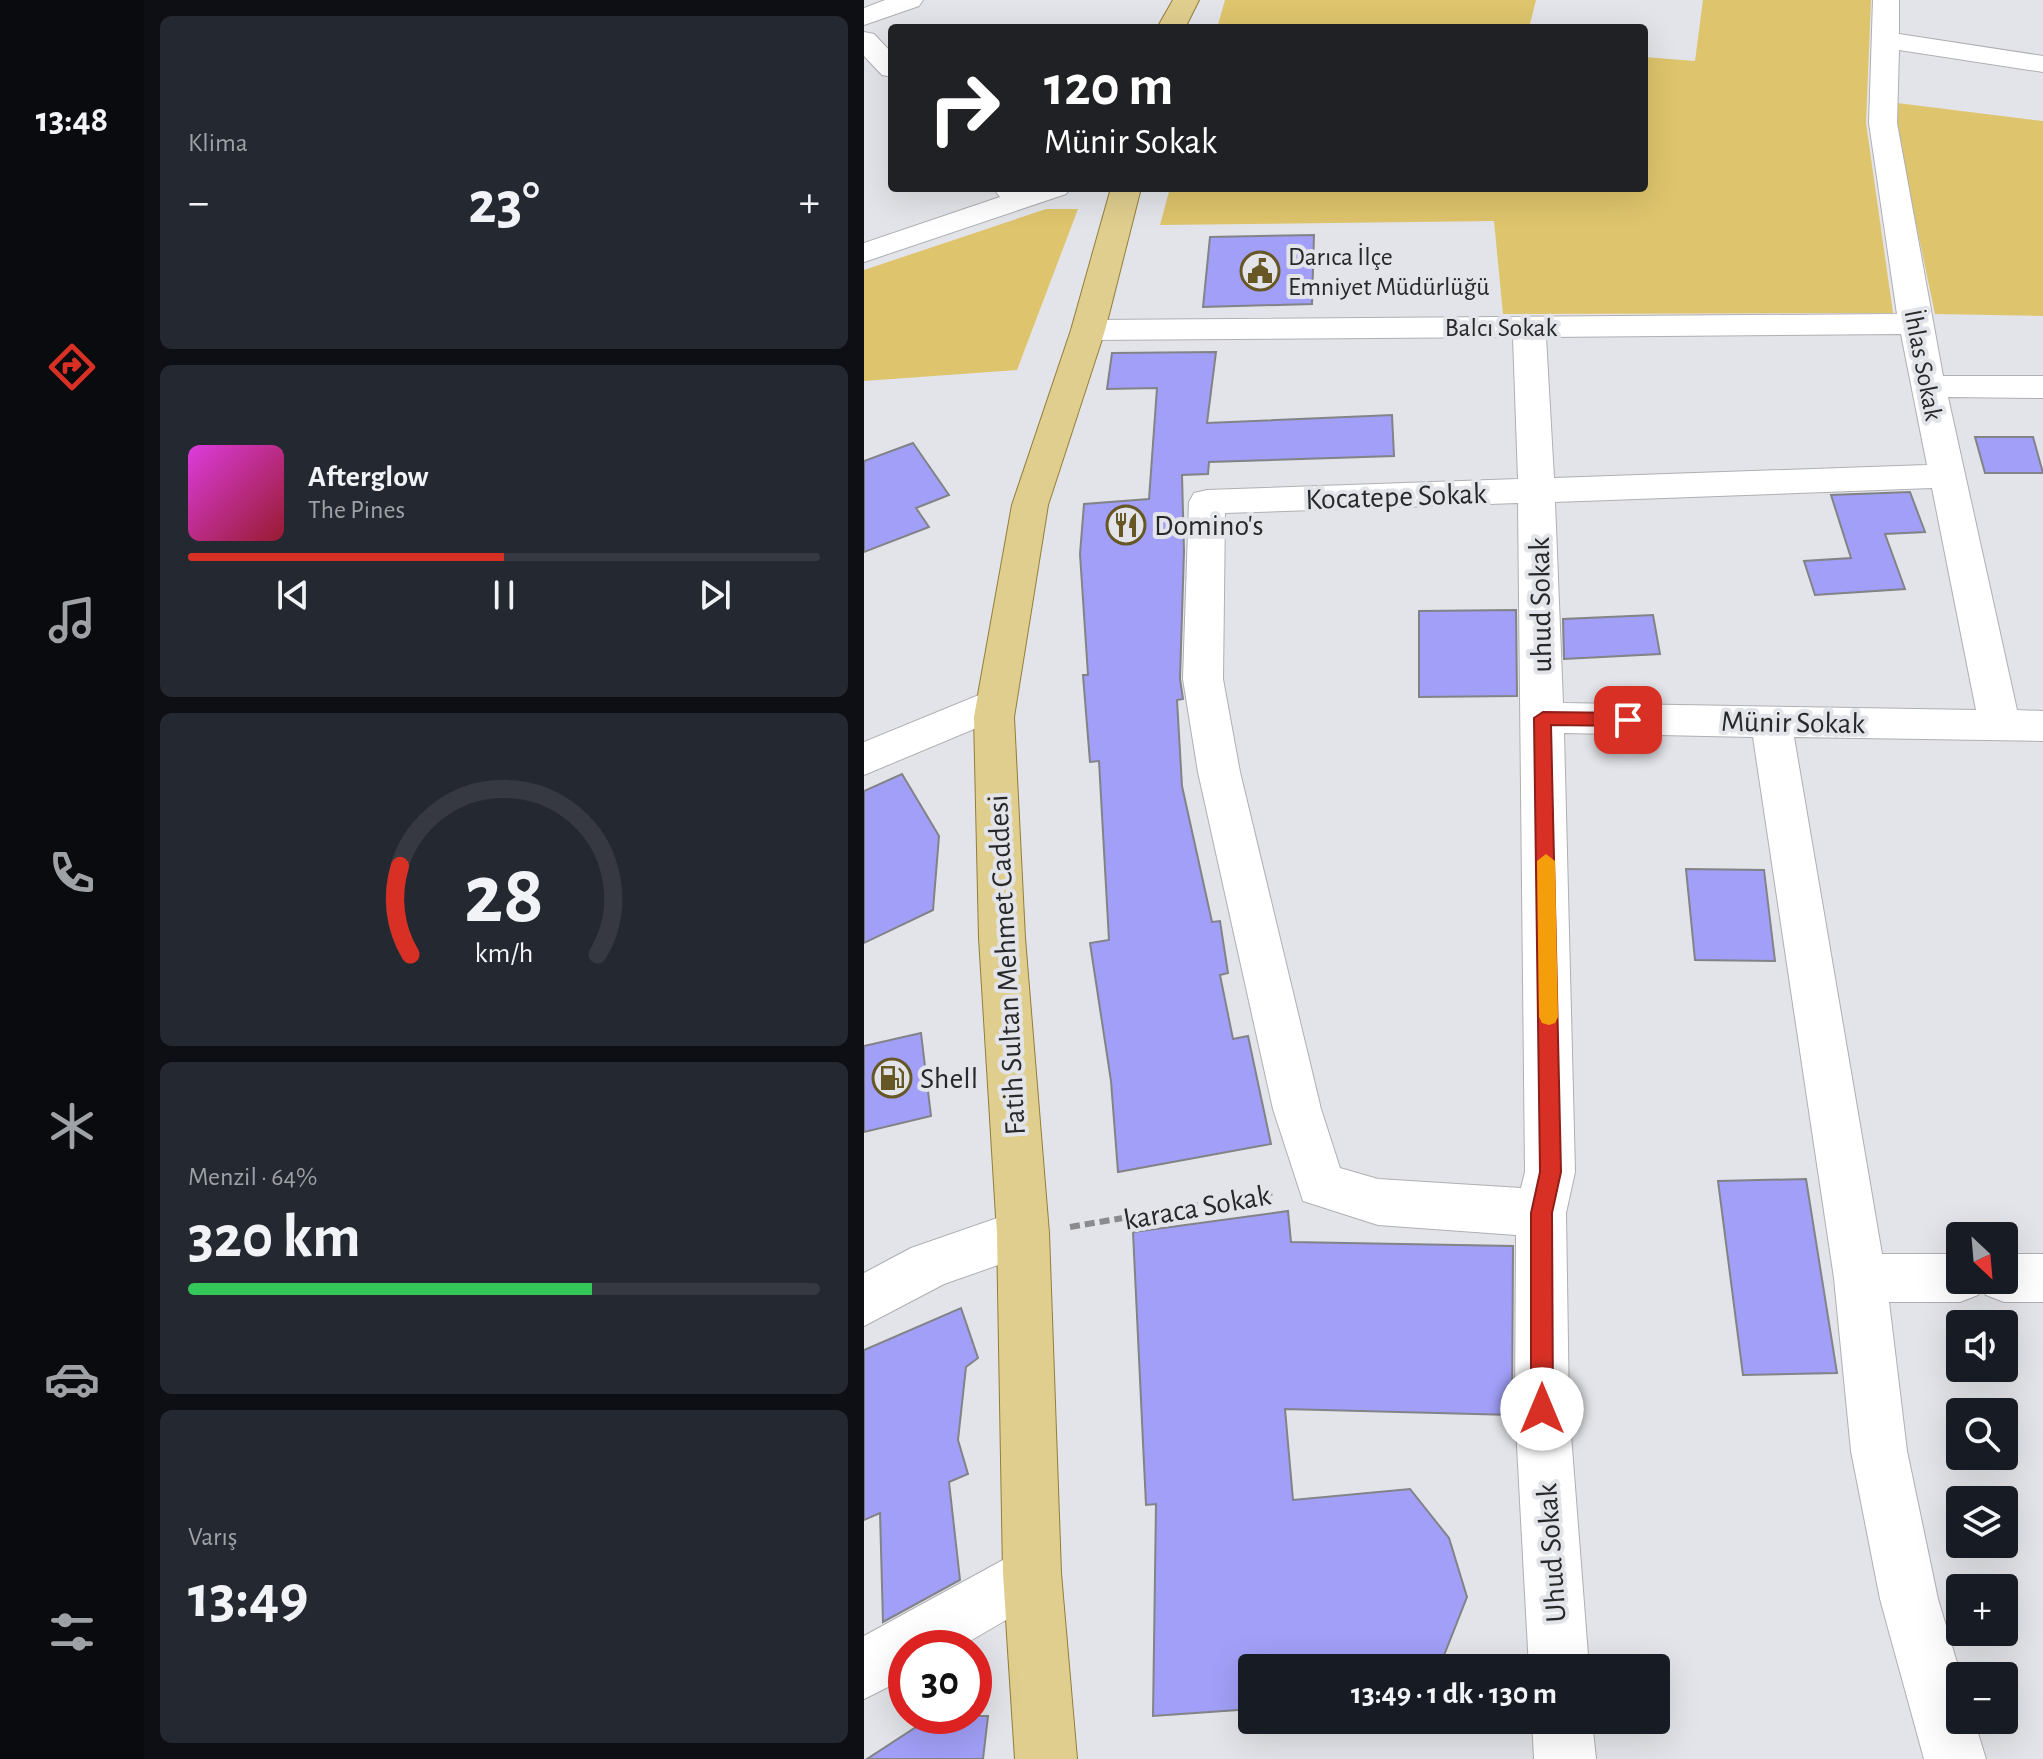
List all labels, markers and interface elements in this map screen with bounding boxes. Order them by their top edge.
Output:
icon: right [912,56,1016,160]
text: 120 m [1044,59,1173,115]
text: 13:48 [36,102,108,138]
text: Münir Sokak [1044,124,1217,160]
text: Klima [188,130,248,156]
text: 23° [468,174,540,234]
text: − [188,181,209,225]
text: + [799,181,820,225]
place label: Darıca İlçe Emniyet Müdürlüğü [1288,243,1490,300]
public building icon: Darıca İlçe Emniyet Müdürlüğü [1239,250,1281,292]
street label: İhlas Sokak [1900,307,1948,423]
street label: Balcı Sokak [1445,315,1557,341]
icon: directions [44,339,100,395]
text: Afterglow [308,462,429,492]
street label: Kocatepe Sokak [1305,479,1488,515]
text: The Pines [308,497,405,523]
restaurant icon: Domino's [1105,504,1147,546]
place label: Domino's [1154,511,1264,541]
street label: uhud Sokak [1525,537,1557,673]
icon: previous [271,573,315,617]
icon: pause [482,573,526,617]
icon: next [693,573,737,617]
icon: music [44,592,100,648]
pin [1594,686,1662,754]
icon: arrive [1606,698,1650,742]
street label: Münir Sokak [1721,707,1866,739]
street label: Fatih Sultan Mehmet Caddesi [983,794,1031,1136]
icon: phone [44,845,100,901]
text: 28 [464,854,544,938]
text: km/h [475,940,533,969]
fuel station icon: Shell [871,1057,913,1099]
place label: Shell [920,1064,978,1094]
icon: climate [44,1098,100,1154]
text: Menzil · 64% [188,1164,318,1190]
street label: karaca Sokak [1121,1180,1273,1236]
text: 320 km [188,1208,361,1268]
north arrow [1946,1222,2018,1294]
map controls [1946,1222,2018,1734]
button: sound [1946,1310,2018,1382]
icon: car [44,1351,100,1407]
position arrow [1500,1367,1584,1451]
button: search [1946,1398,2018,1470]
street label: Uhud Sokak [1532,1482,1572,1623]
button: layers [1946,1486,2018,1558]
text: Varış [188,1524,237,1550]
text: 13:49 [188,1568,308,1628]
button: + [1946,1574,2018,1646]
icon: filters [44,1604,100,1660]
speed limit sign: 30 [888,1630,992,1734]
button: − [1946,1662,2018,1734]
text: 13:49 · 1 dk · 130 m [1351,1679,1557,1709]

